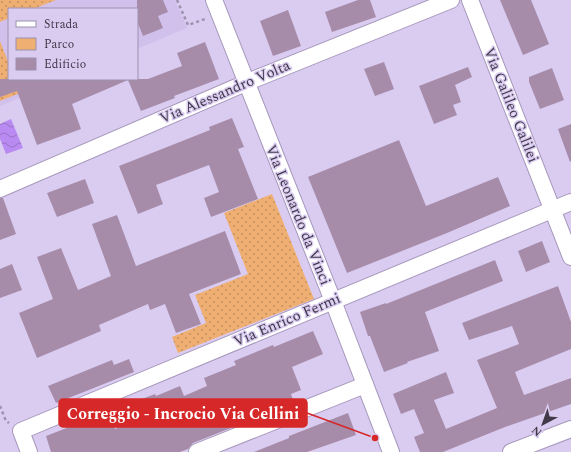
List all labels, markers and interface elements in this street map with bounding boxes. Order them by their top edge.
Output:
legend [8,8,138,80]
text: Strada [44,15,78,34]
text: Parco [44,35,74,54]
street label: Via Galileo Galilei [477,44,545,166]
street label: Via Alessandro Volta [156,54,295,130]
text: Edificio [44,55,86,74]
street label: Via Leonardo da Vinci [259,141,337,289]
street label: Via Enrico Fermi [230,287,344,353]
callout: Correggio - Incrocio Via Cellini [59,399,307,427]
text: Correggio - Incrocio Via Cellini [67,402,299,426]
north arrow [523,404,563,444]
text: N [528,422,546,441]

